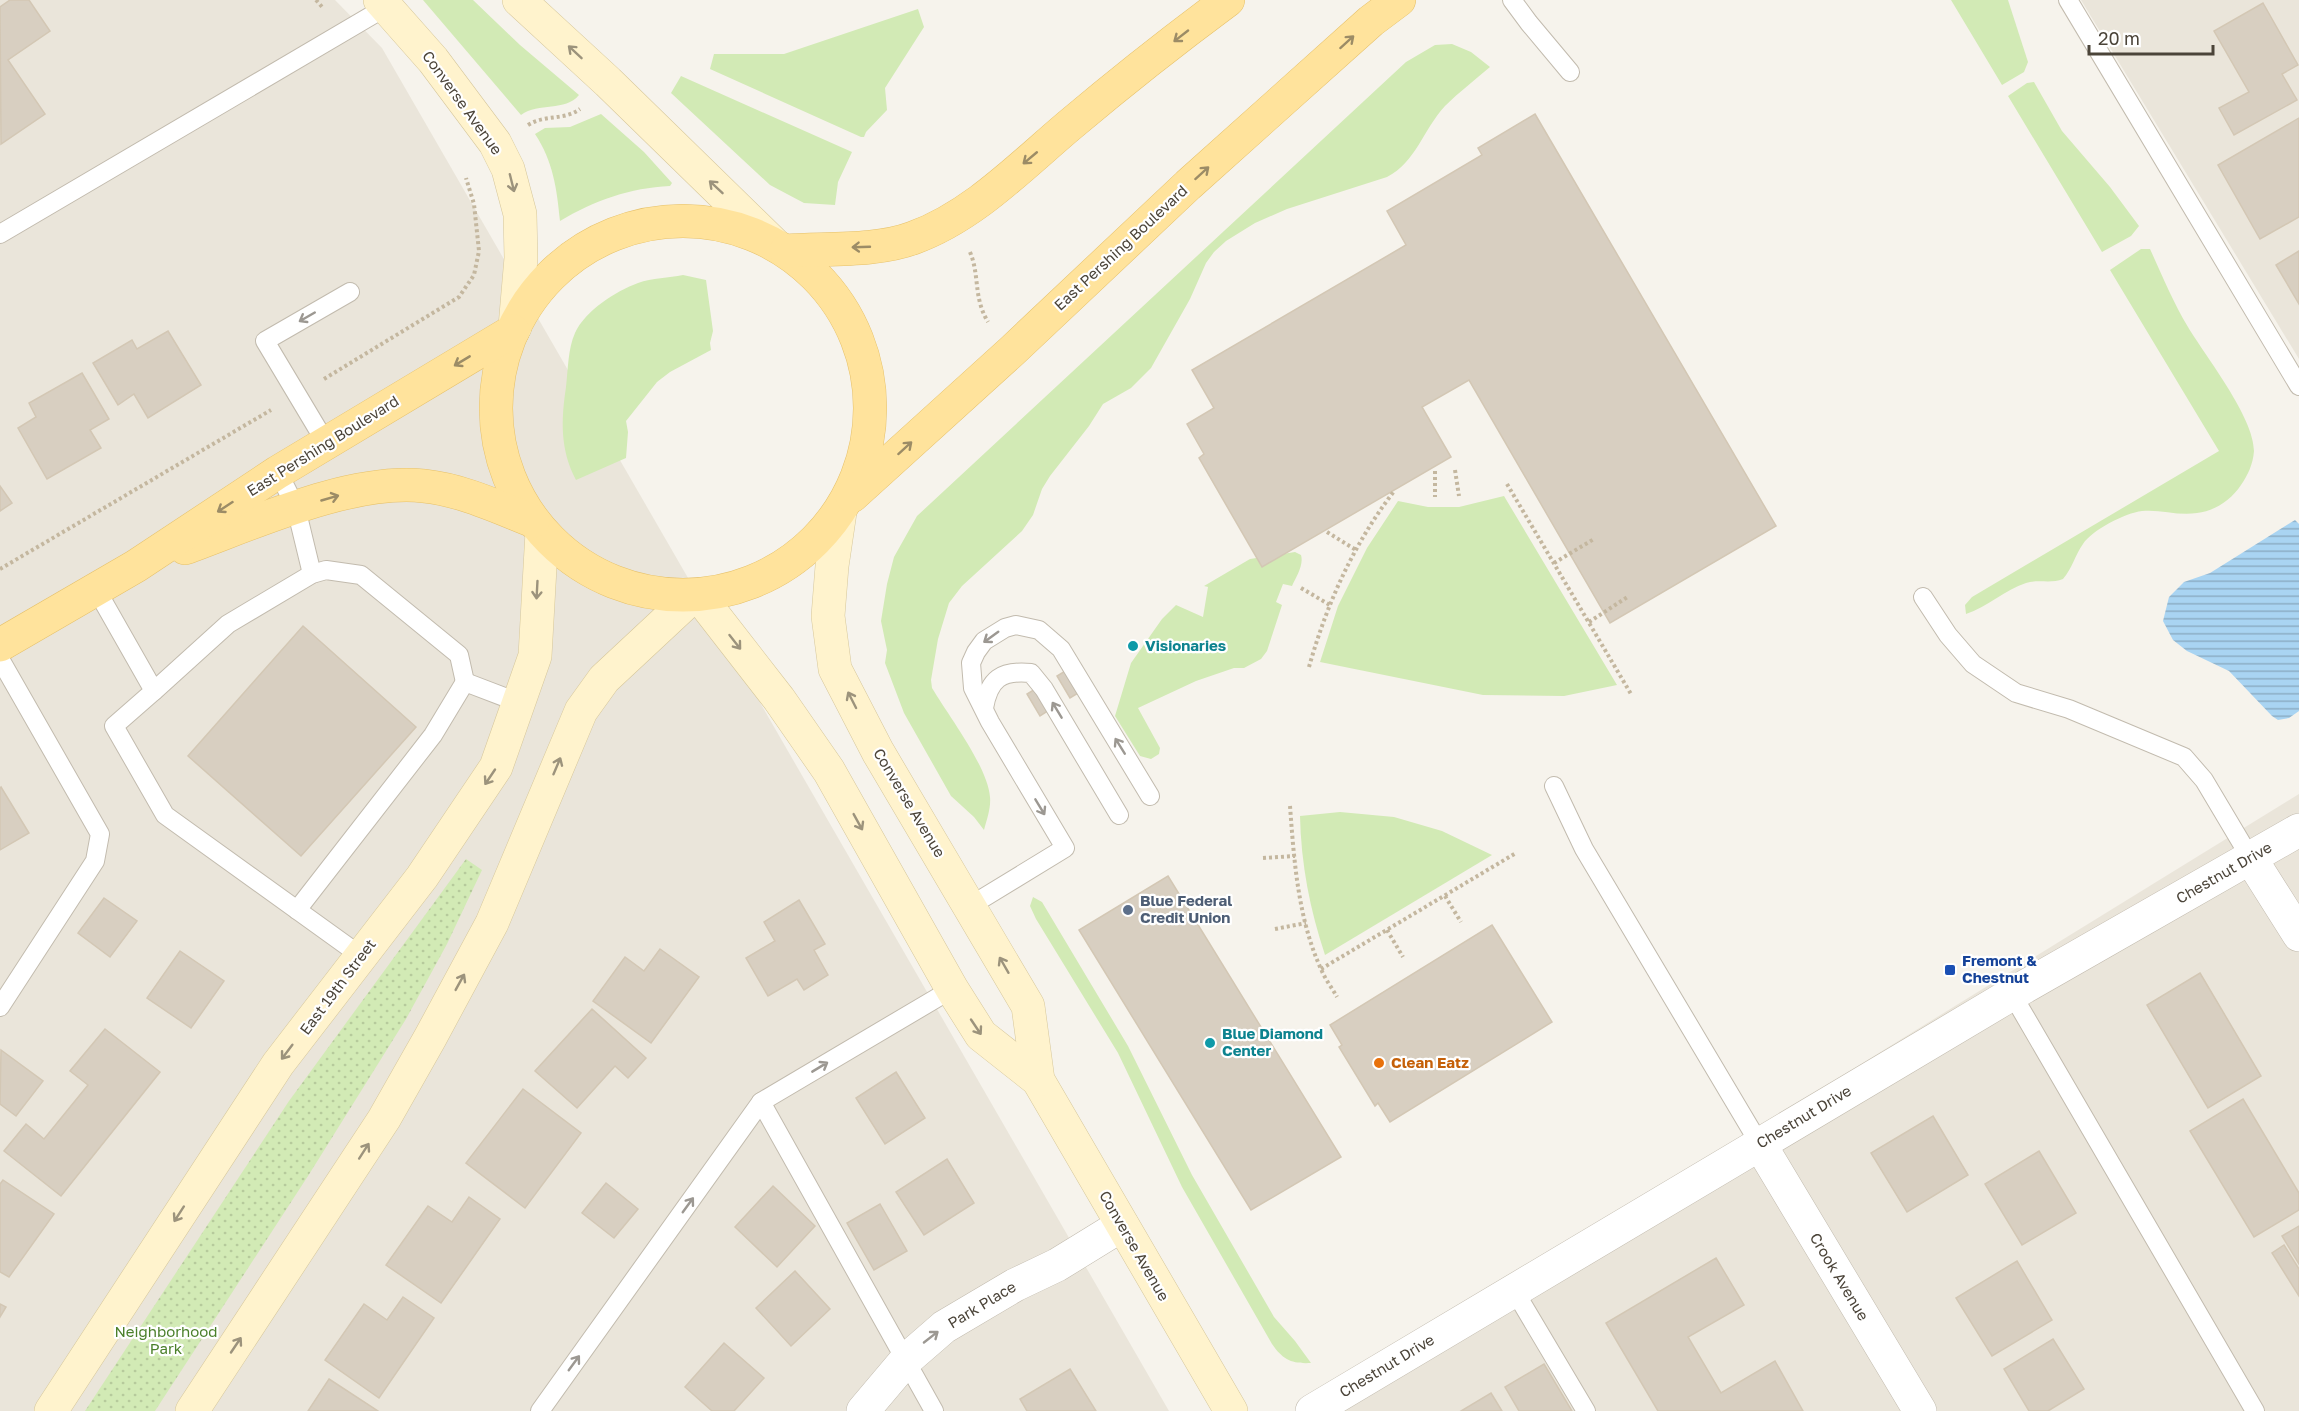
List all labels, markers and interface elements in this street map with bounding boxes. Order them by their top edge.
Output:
scale bar [2089,18,2214,56]
text: 20 m [2098,27,2140,49]
one-way arrow [1174,29,1190,42]
one-way arrow [1339,35,1354,49]
one-way arrow [568,45,583,59]
street label: Converse Avenue [419,47,507,158]
one-way arrow [1022,152,1038,165]
one-way arrow [1194,166,1209,180]
one-way arrow [506,173,518,192]
one-way arrow [709,180,724,194]
street label: East Pershing Boulevard [1050,181,1191,314]
one-way arrow [852,241,872,253]
one-way arrow [299,312,317,323]
one-way arrow [454,355,471,367]
street label: East Pershing Boulevard [243,391,402,499]
one-way arrow [897,441,912,455]
one-way arrow [320,492,339,503]
one-way arrow [217,501,233,513]
one-way arrow [532,580,543,600]
one-way arrow [983,631,999,643]
one-way arrow [728,634,741,650]
place label: Visionaries [1145,636,1226,654]
marker: Visionaries [1126,639,1140,653]
one-way arrow [845,692,857,710]
one-way arrow [1051,702,1063,719]
one-way arrow [1113,738,1125,755]
street label: Converse Avenue [870,745,950,861]
one-way arrow [552,757,563,775]
one-way arrow [483,768,496,785]
one-way arrow [1035,798,1047,815]
one-way arrow [853,813,864,831]
street label: Chestnut Drive [2173,837,2275,907]
place label: Blue Federal Credit Union [1140,891,1232,926]
marker: Blue Federal Credit Union [1121,903,1135,917]
street label: East 19th Street [295,935,379,1038]
place label: Fremont & Chestnut [1962,951,2037,986]
one-way arrow [998,957,1010,974]
marker: Fremont & Chestnut [1943,963,1957,977]
one-way arrow [455,973,466,991]
one-way arrow [970,1019,983,1036]
place label: Blue Diamond Center [1222,1024,1323,1059]
marker: Blue Diamond Center [1203,1036,1217,1050]
one-way arrow [281,1044,294,1060]
place label: Clean Eatz [1391,1053,1469,1071]
marker: Clean Eatz [1372,1056,1386,1070]
one-way arrow [811,1061,828,1073]
street label: Chestnut Drive [1753,1081,1854,1151]
one-way arrow [358,1143,370,1160]
street label: Converse Avenue [1096,1187,1174,1304]
one-way arrow [682,1197,694,1213]
one-way arrow [173,1206,185,1222]
street label: Crook Avenue [1807,1229,1873,1324]
street label: Park Place [944,1277,1019,1331]
park label: Neighborhood Park [114,1322,218,1357]
street label: Chestnut Drive [1336,1330,1437,1400]
one-way arrow [923,1331,939,1344]
one-way arrow [231,1337,243,1354]
one-way arrow [568,1356,580,1372]

